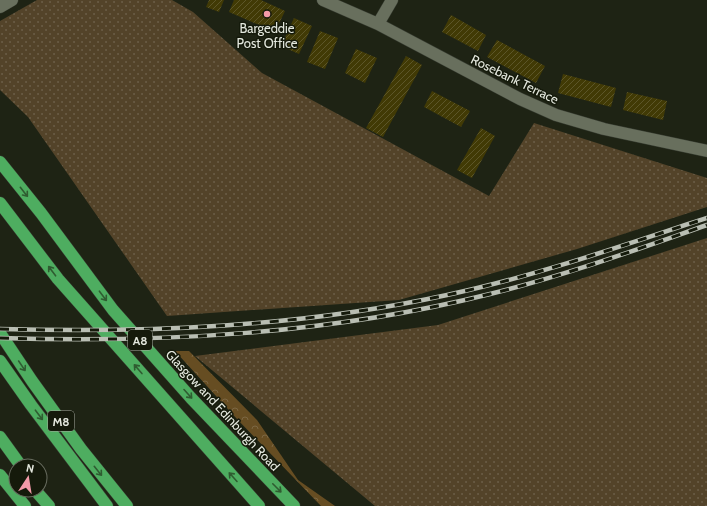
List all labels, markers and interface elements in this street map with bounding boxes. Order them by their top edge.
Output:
marker: Bargeddie Post Office [262,9,272,19]
place label: Bargeddie Post Office [237,20,298,51]
street label: Rosebank Terrace [469,51,562,107]
one-way arrow [20,187,29,198]
one-way arrow [48,266,57,277]
one-way arrow [98,290,107,301]
road number: A8 [128,330,152,350]
street label: Glasgow and Edinburgh Road [163,346,283,474]
one-way arrow [18,360,26,371]
one-way arrow [133,364,142,375]
one-way arrow [183,389,192,399]
one-way arrow [34,410,43,421]
road number: M8 [48,411,74,431]
north arrow [8,458,48,498]
text: N [25,461,35,476]
one-way arrow [94,465,103,476]
one-way arrow [228,472,238,482]
one-way arrow [272,483,282,493]

